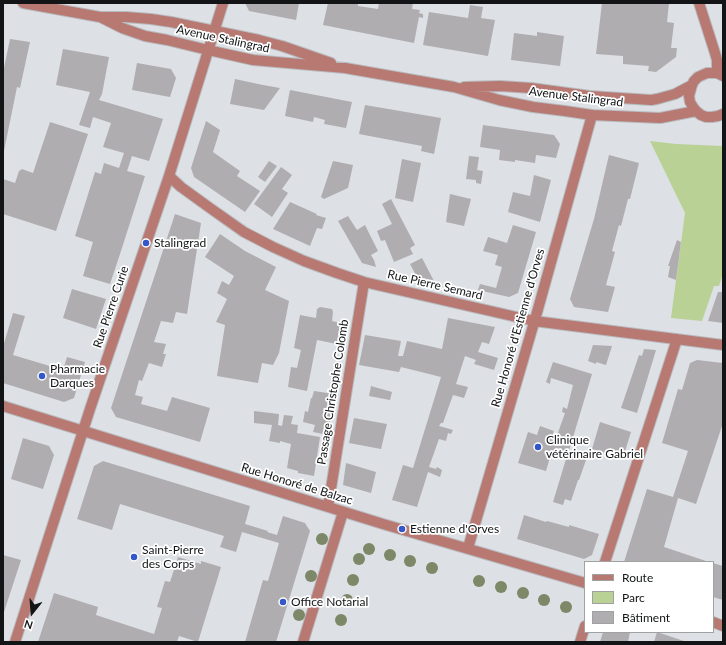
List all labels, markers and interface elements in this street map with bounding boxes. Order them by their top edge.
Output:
street label: Avenue Stalingrad [175,22,271,56]
street label: Avenue Stalingrad [528,84,624,110]
place label: Stalingrad [154,236,206,250]
marker: Stalingrad [141,238,151,248]
street label: Rue Honoré d'Estienne d'Orves [488,247,548,409]
street label: Rue Pierre Curie [90,264,132,350]
street label: Rue Pierre Semard [386,267,484,303]
street label: Passage Christophe Colomb [314,318,352,466]
place label: Pharmacie Darques [50,362,105,390]
marker: Pharmacie Darques [37,371,47,381]
place label: Clinique vétérinaire Gabriel [546,433,643,461]
marker: Clinique vétérinaire Gabriel [533,442,543,452]
street label: Rue Honoré de Balzac [239,460,355,508]
place label: Estienne d'Orves [410,522,499,536]
marker: Estienne d'Orves [397,524,407,534]
place label: Saint-Pierre des Corps [142,543,204,571]
marker: Saint-Pierre des Corps [129,552,139,562]
legend [584,561,714,633]
text: Route [622,570,653,585]
text: Parc [622,590,645,605]
north arrow [12,593,52,633]
place label: Office Notarial [291,595,368,609]
marker: Office Notarial [278,597,288,607]
text: Bâtiment [622,610,670,625]
text: N [22,617,34,632]

